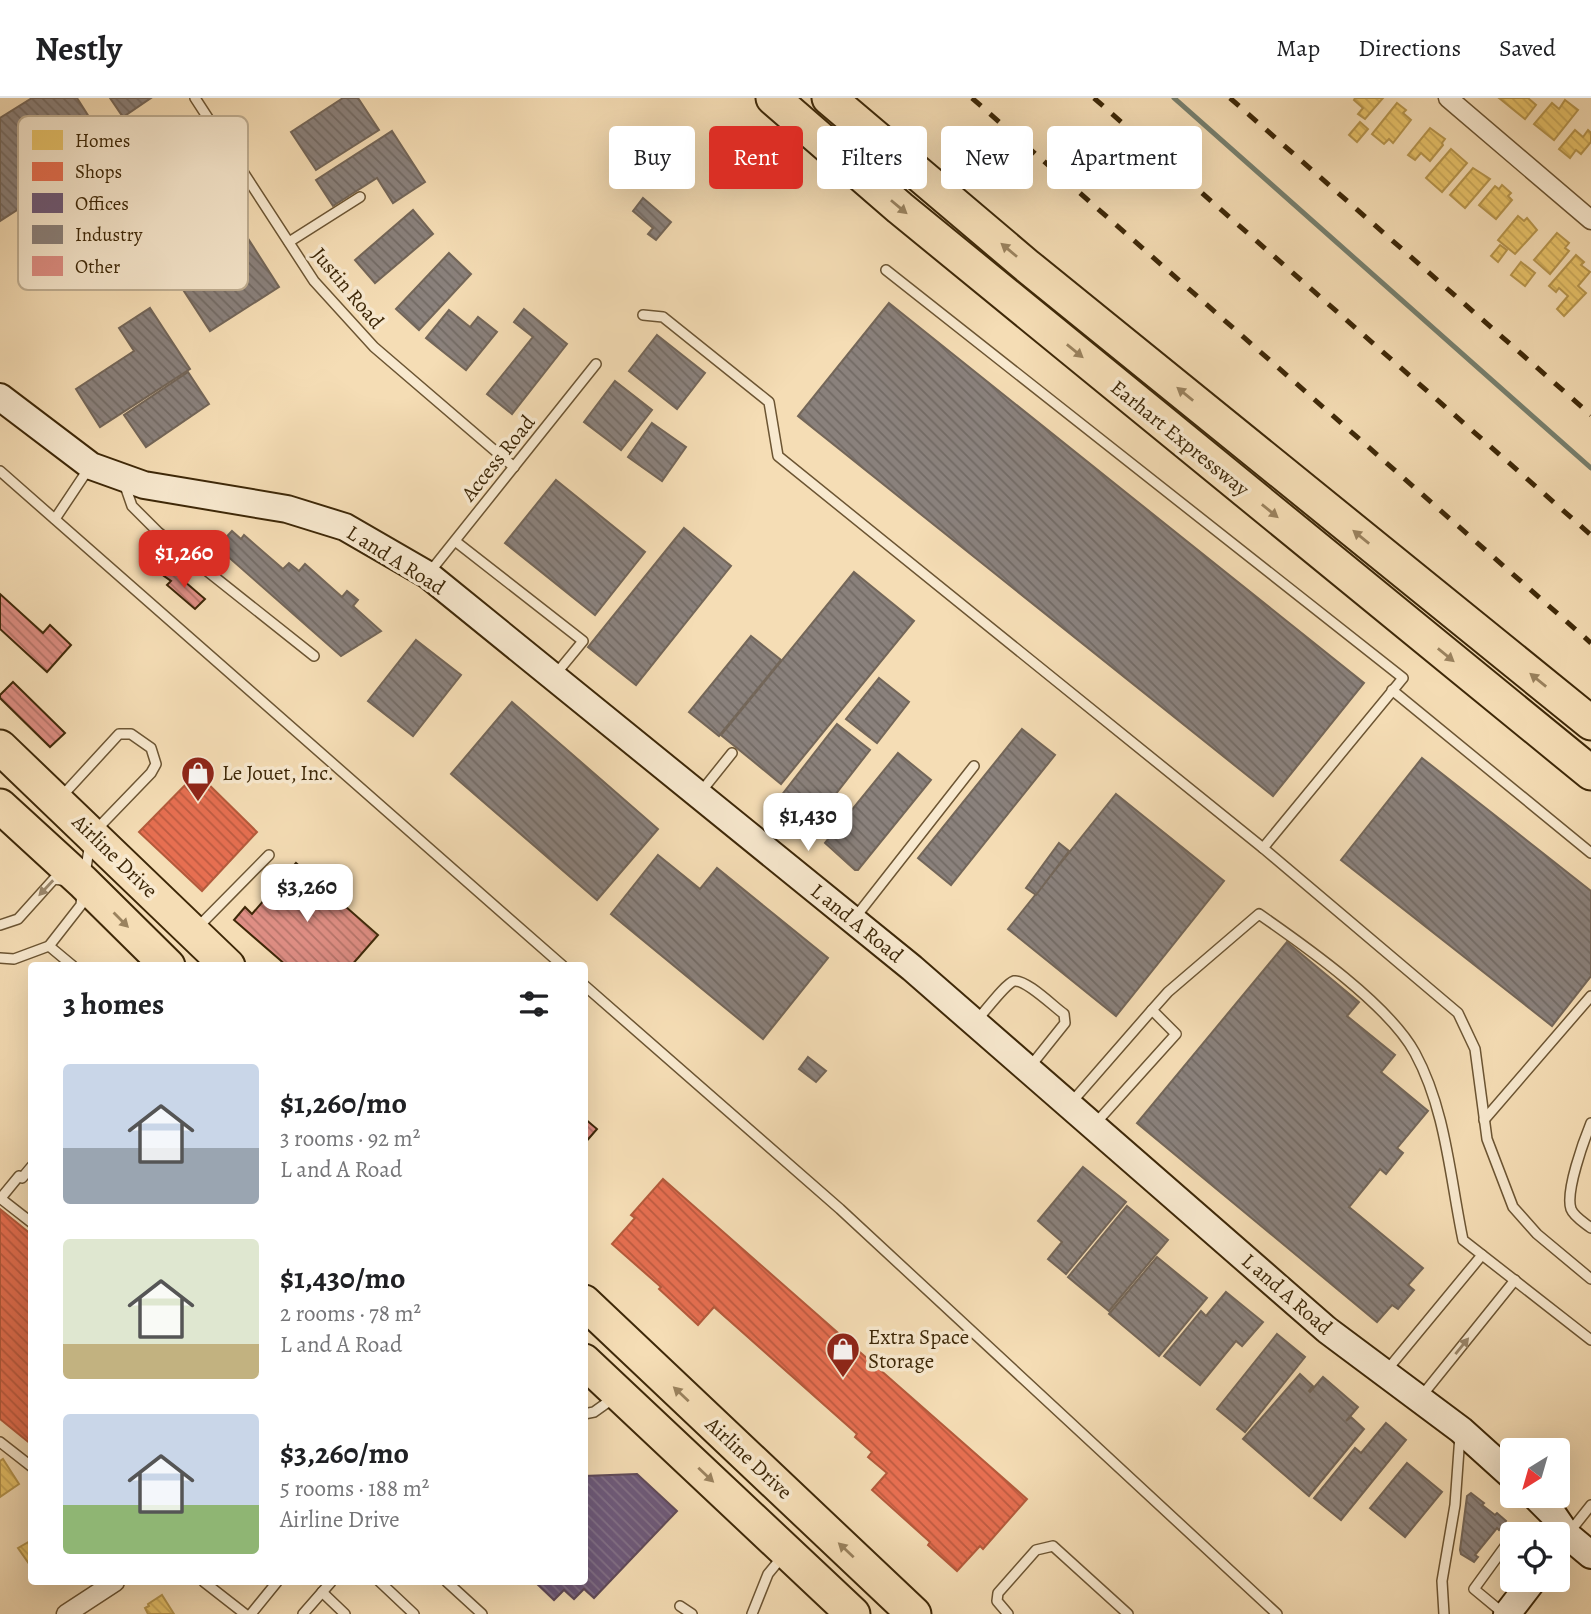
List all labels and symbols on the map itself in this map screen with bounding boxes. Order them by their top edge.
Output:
legend [18,116,248,290]
text: Homes [75,128,130,154]
text: Shops [75,159,122,185]
text: Offices [75,191,129,217]
one-way arrow [890,199,907,214]
text: Industry [75,222,143,248]
street label: Justin Road [306,241,391,335]
one-way arrow [1000,243,1017,258]
text: Other [75,254,120,280]
one-way arrow [1065,344,1083,359]
street label: Earhart Expressway [1105,373,1256,503]
one-way arrow [1176,386,1194,401]
street label: Access Road [454,408,542,508]
one-way arrow [1261,503,1279,518]
street label: L and A Road [341,519,451,602]
one-way arrow [1353,530,1370,545]
pin: $1,260 [127,531,241,590]
one-way arrow [1437,647,1455,662]
one-way arrow [1530,673,1548,688]
shop icon: Le Jouet, Inc. [179,754,217,803]
place label: Le Jouet, Inc. [222,759,334,787]
pin: $1,430 [751,794,865,853]
street label: Airline Drive [65,807,164,904]
pin: $3,260 [250,864,364,924]
street label: L and A Road [805,877,910,969]
one-way arrow [38,879,54,897]
one-way arrow [112,911,129,927]
street label: L and A Road [1236,1247,1339,1342]
place label: Extra Space Storage [868,1323,969,1375]
shop icon: Extra Space Storage [824,1330,862,1379]
one-way arrow [1454,1337,1469,1355]
one-way arrow [673,1386,690,1402]
street label: Airline Drive [699,1410,798,1505]
north arrow [1500,1438,1570,1508]
one-way arrow [697,1466,714,1482]
one-way arrow [838,1543,855,1559]

